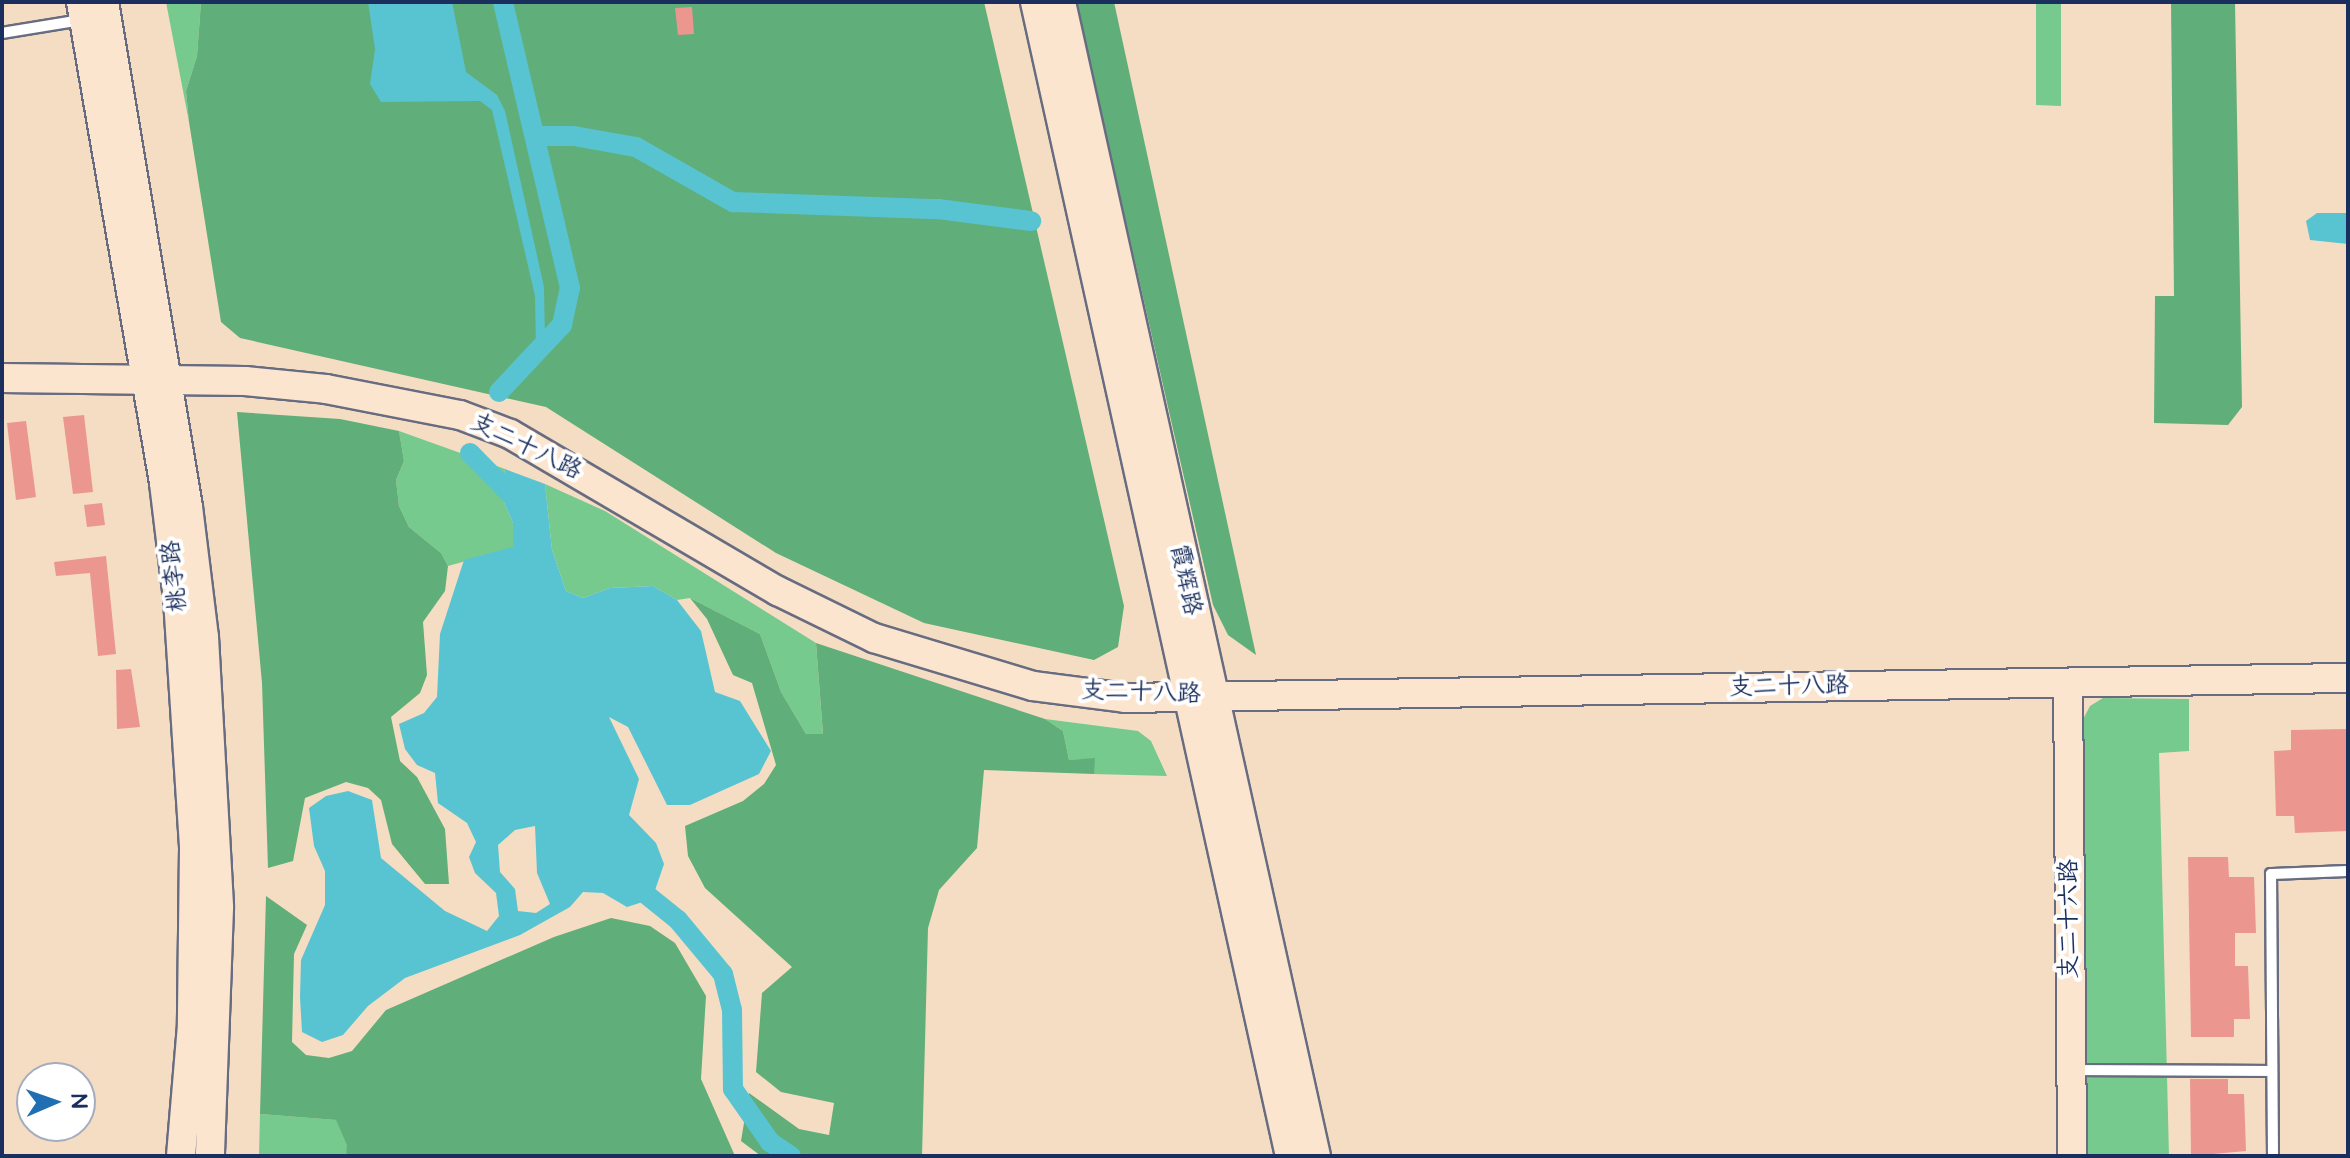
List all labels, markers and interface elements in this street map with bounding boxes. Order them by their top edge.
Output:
street label: 支二十八路 [466,408,586,486]
street label: 桃李路 [157,539,193,613]
street label: 霞辉路 [1163,542,1207,618]
street label: 支二十八路 [1729,672,1849,702]
street label: 支二十八路 [1081,677,1201,709]
street label: 支二十六路 [2056,859,2084,979]
north arrow [16,1062,96,1142]
text: N [63,1094,94,1109]

